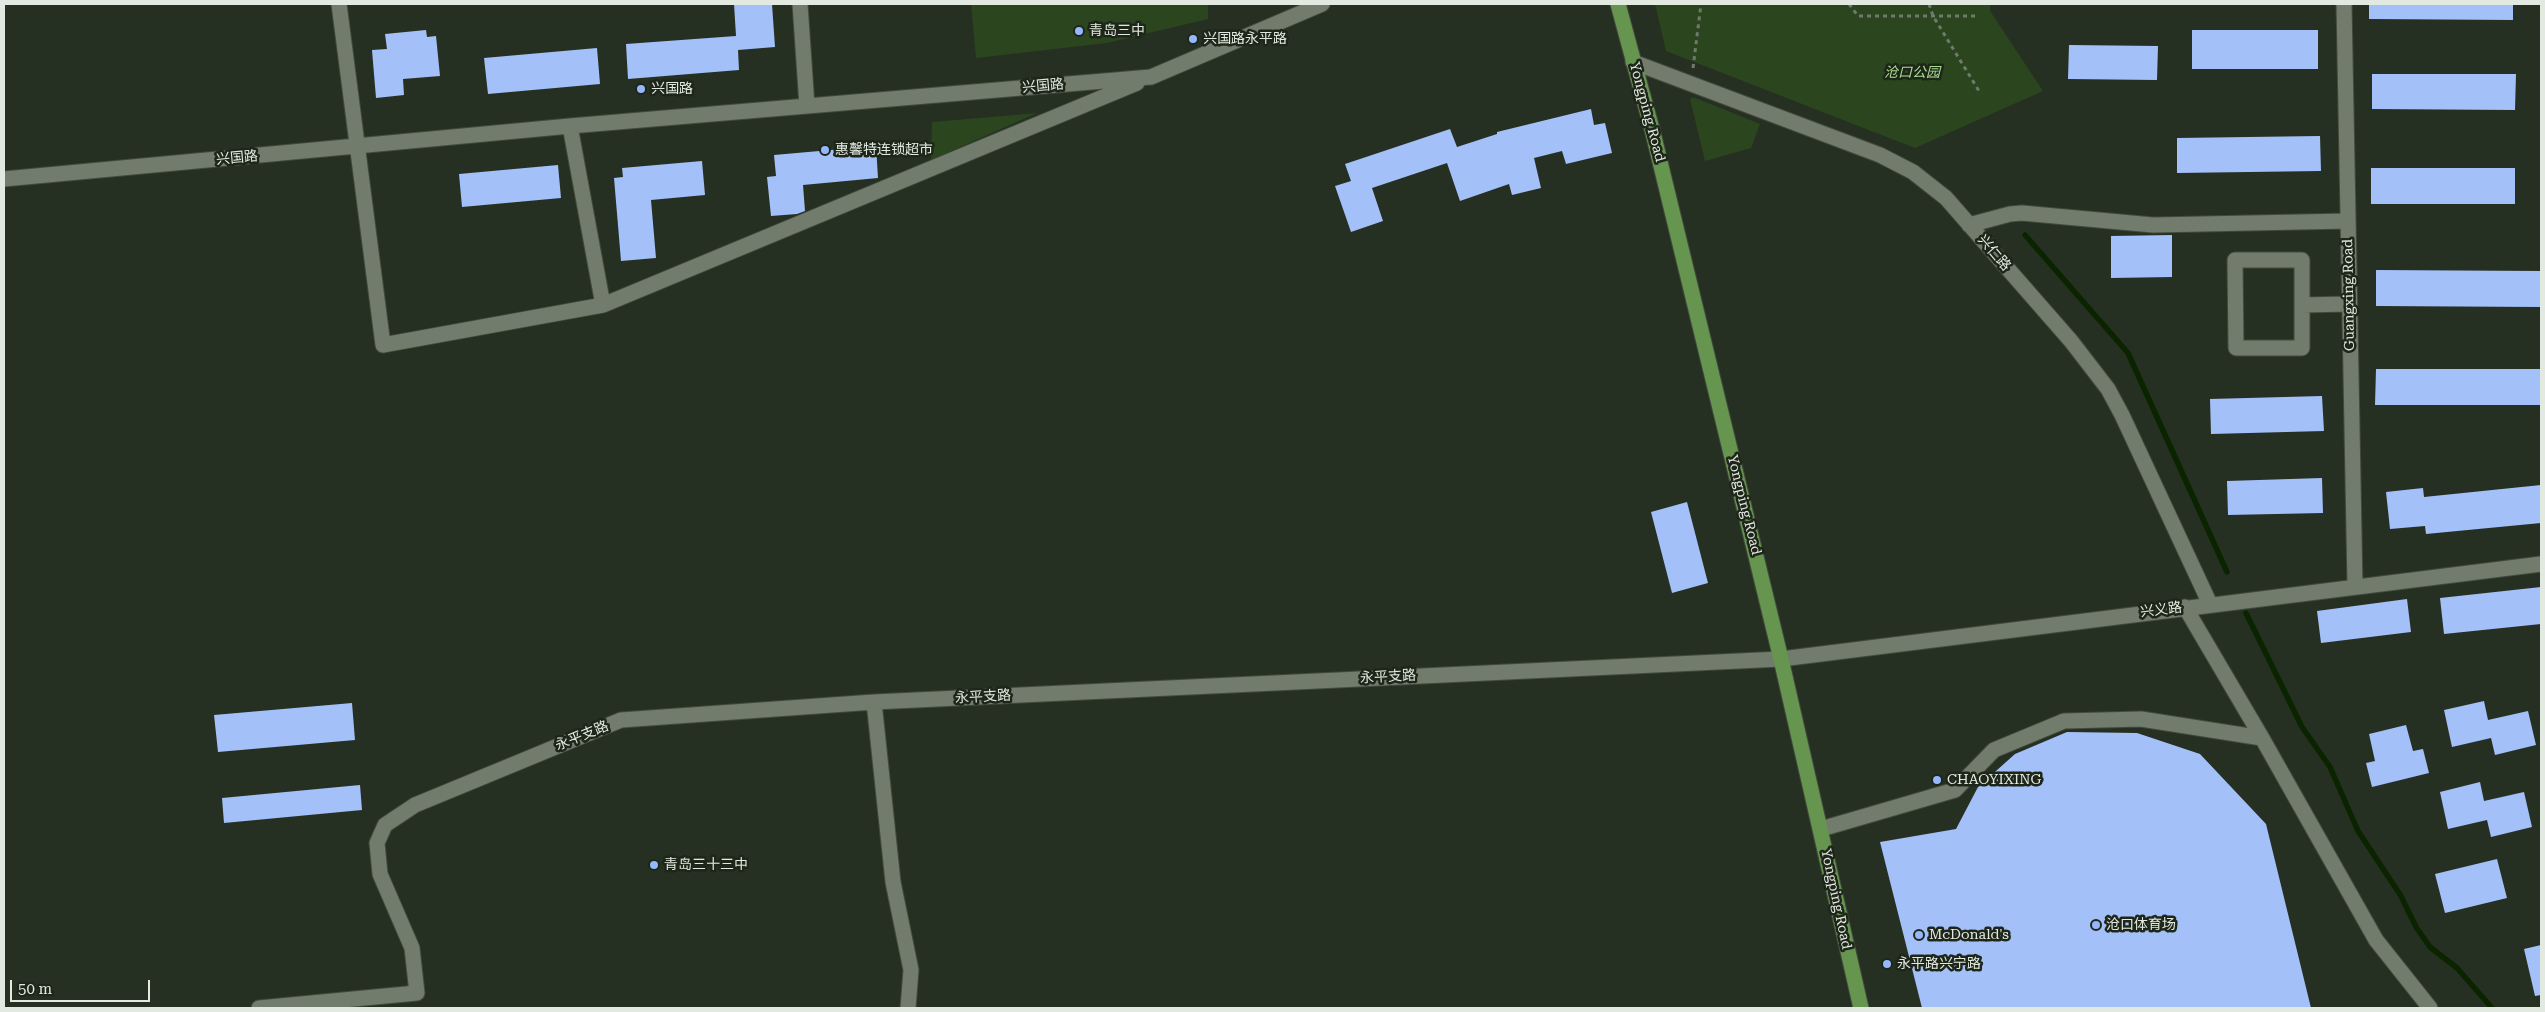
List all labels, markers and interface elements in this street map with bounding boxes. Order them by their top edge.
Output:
place label: 青岛三中 [1089,23,1145,39]
marker: 青岛三中 [1073,25,1085,37]
place label: 兴国路永平路 [1203,31,1287,47]
marker: 兴国路永平路 [1187,33,1199,45]
street label: Yongping Road [1626,60,1668,164]
park label: 沧口公园 [1884,65,1940,81]
street label: 兴国路 [1021,76,1065,96]
place label: 兴国路 [651,81,693,97]
marker: 兴国路 [635,83,647,95]
place label: 惠馨特连锁超市 [835,142,933,158]
marker: 惠馨特连锁超市 [819,144,831,156]
street label: 兴国路 [215,148,259,168]
street label: 兴仁路 [1974,232,2014,274]
street label: Guangxing Road [2340,239,2358,351]
street label: Yongping Road [1723,453,1765,557]
street label: 兴义路 [2139,599,2183,621]
street label: 永平支路 [1360,667,1416,687]
street label: 永平支路 [955,687,1011,707]
street label: 永平支路 [553,718,611,754]
place label: CHAOYIXING [1947,772,2041,788]
marker: CHAOYIXING [1931,774,1943,786]
street label: Yongping Road [1817,847,1855,951]
place label: 青岛三十三中 [664,857,748,873]
marker: 青岛三十三中 [648,859,660,871]
place label: 沧口体育场 [2106,917,2176,933]
marker: 沧口体育场 [2090,919,2102,931]
place label: McDonald's [1929,927,2009,943]
marker: McDonald's [1913,929,1925,941]
place label: 永平路兴宁路 [1897,956,1981,972]
marker: 永平路兴宁路 [1881,958,1893,970]
scale bar [12,970,152,1002]
text: 50 m [18,980,52,998]

